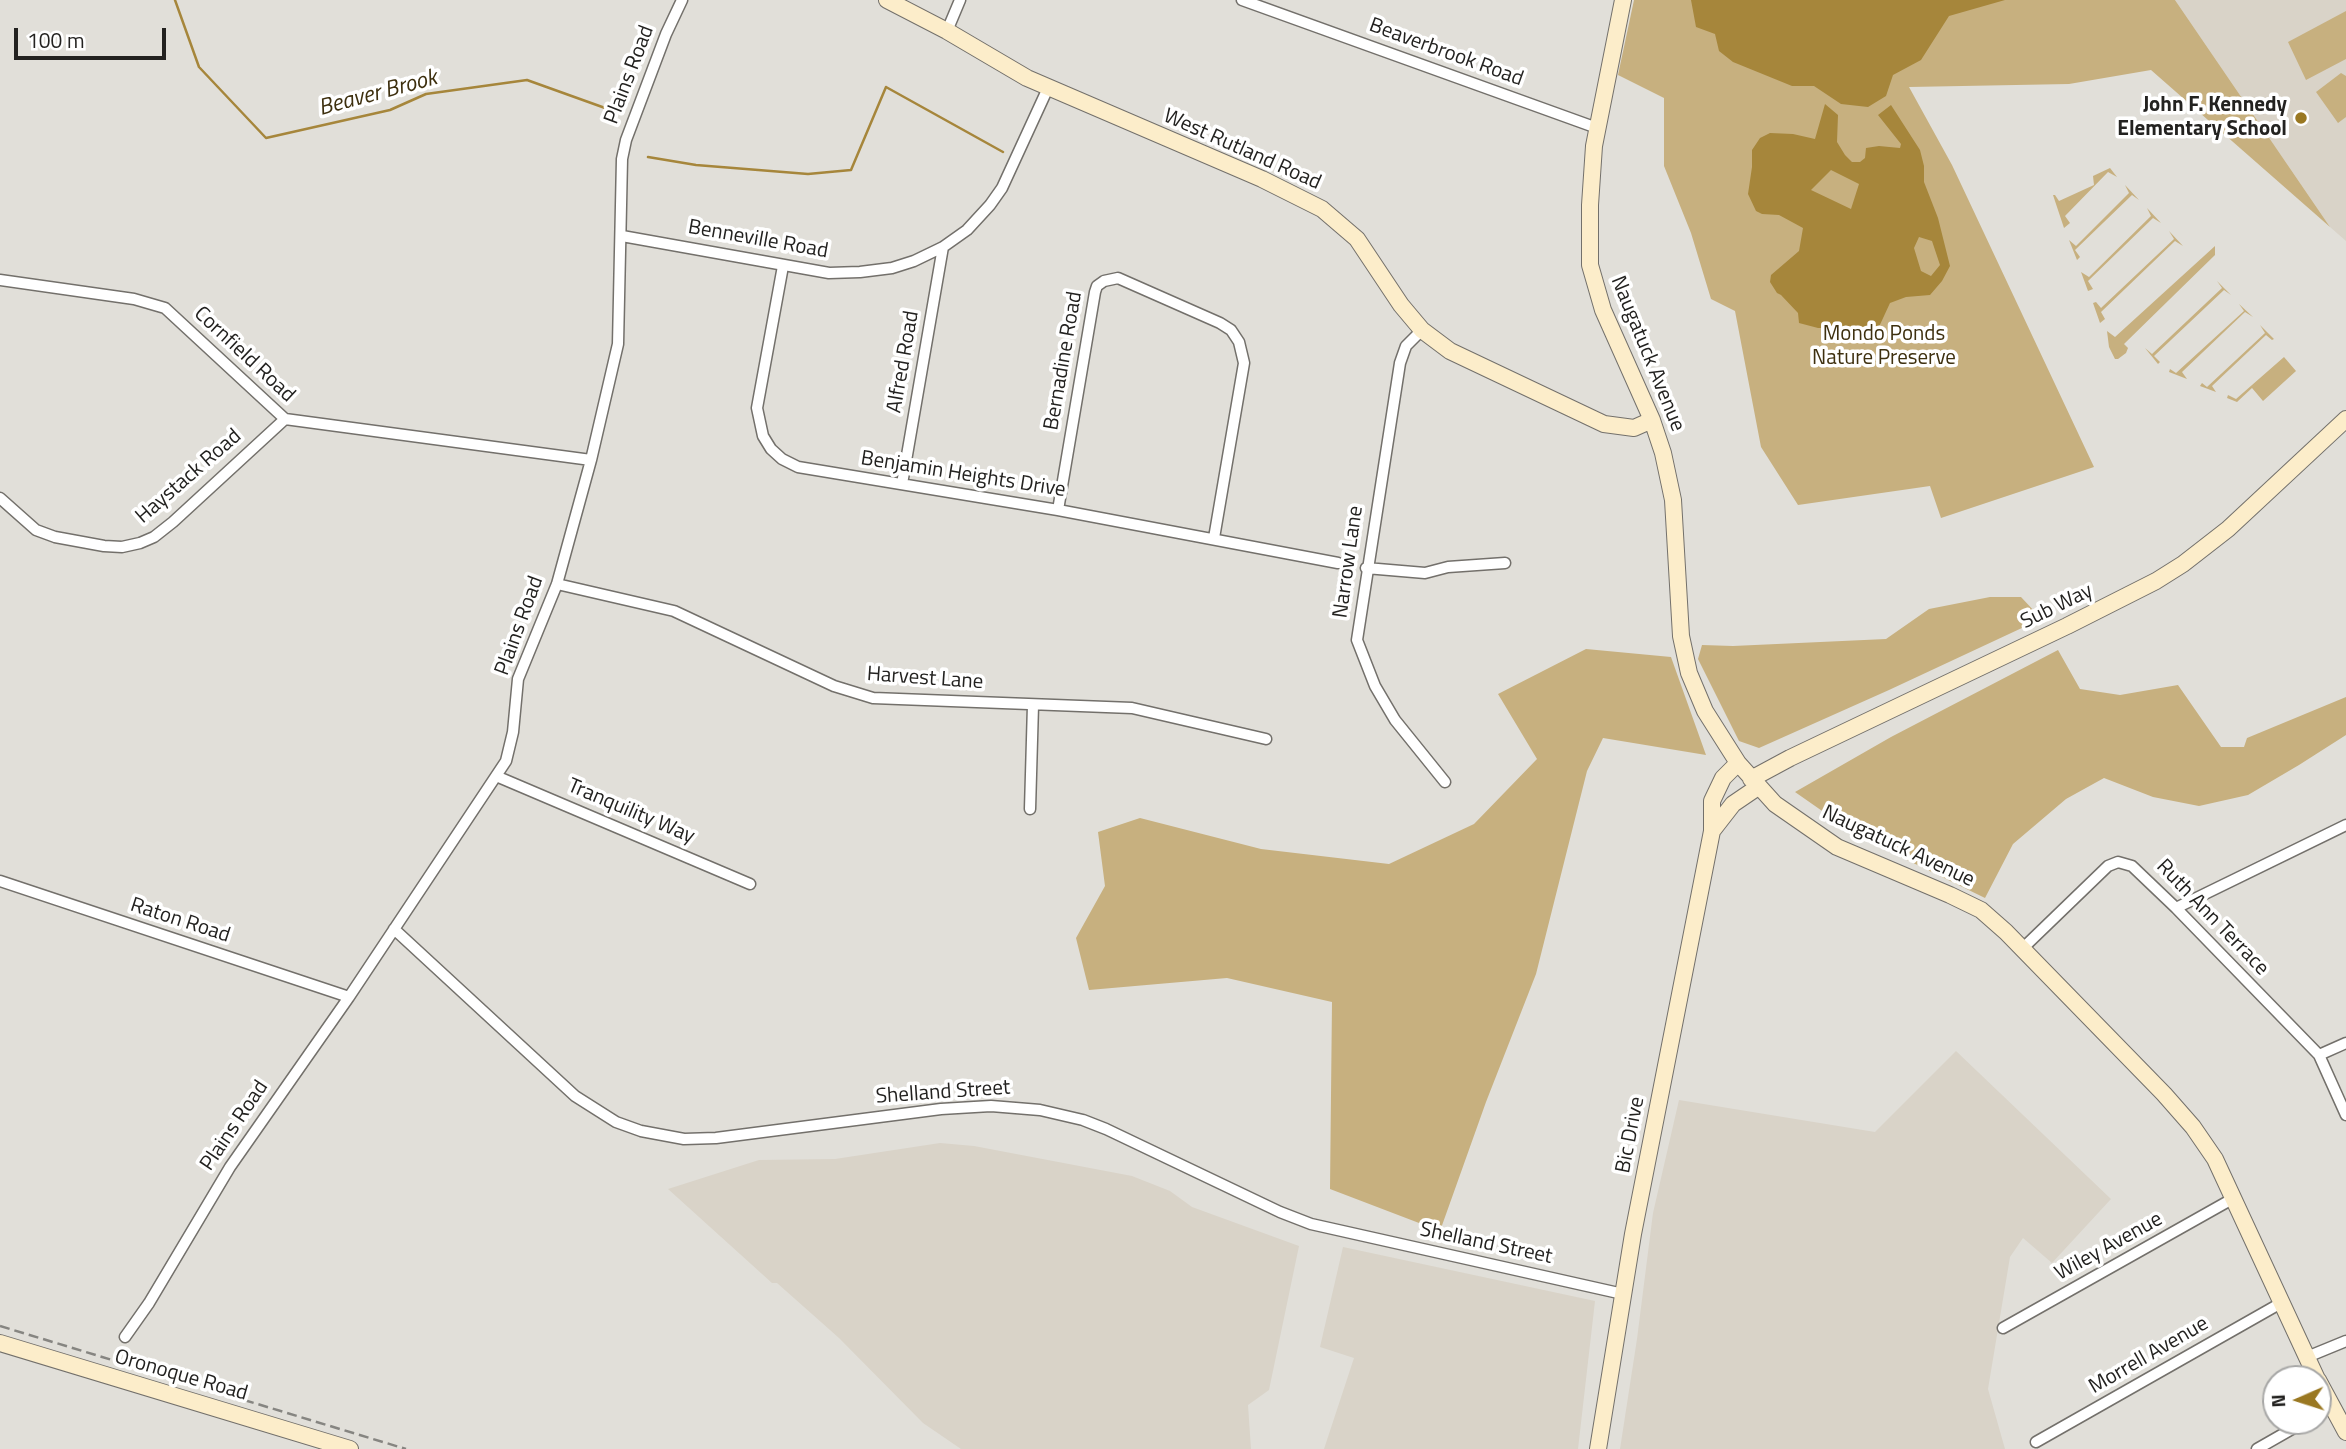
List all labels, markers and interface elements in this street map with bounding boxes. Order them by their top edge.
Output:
street label: Beaverbrook Road [1365,13,1527,93]
scale bar [18,14,170,58]
street label: Plains Road [600,22,660,128]
text: 100 m [27,24,84,56]
water label: Beaver Brook [316,65,440,123]
place label: John F. Kennedy Elementary School [2117,93,2287,143]
street label: West Rutland Road [1159,104,1325,196]
marker: John F. Kennedy Elementary School [2293,110,2309,126]
street label: Benneville Road [686,215,830,265]
street label: Naugatuck Avenue [1604,273,1690,435]
street label: Bernadine Road [1039,290,1089,432]
street label: Cornfield Road [188,302,300,408]
street label: Alfred Road [883,309,925,415]
park label: Mondo Ponds Nature Preserve [1812,322,1956,372]
street label: Haystack Road [131,424,247,530]
street label: Benjamin Heights Drive [859,446,1067,504]
street label: Narrow Lane [1329,504,1369,620]
street label: Plains Road [490,573,550,679]
street label: Sub Way [2017,579,2097,635]
street label: Harvest Lane [866,662,984,696]
street label: Tranquility Way [564,774,698,850]
street label: Naugatuck Avenue [1818,801,1978,893]
street label: Ruth Ann Terrace [2150,855,2274,981]
street label: Raton Road [127,893,233,949]
street label: Plains Road [196,1076,274,1176]
street label: Shelland Street [875,1076,1011,1110]
street label: Bic Drive [1611,1095,1651,1175]
street label: Wiley Avenue [2051,1207,2167,1287]
street label: Shelland Street [1418,1218,1554,1270]
street label: Morrell Avenue [2085,1312,2213,1400]
street label: Oronoque Road [112,1345,250,1407]
north arrow [2262,1365,2332,1435]
text: N [2263,1394,2292,1408]

